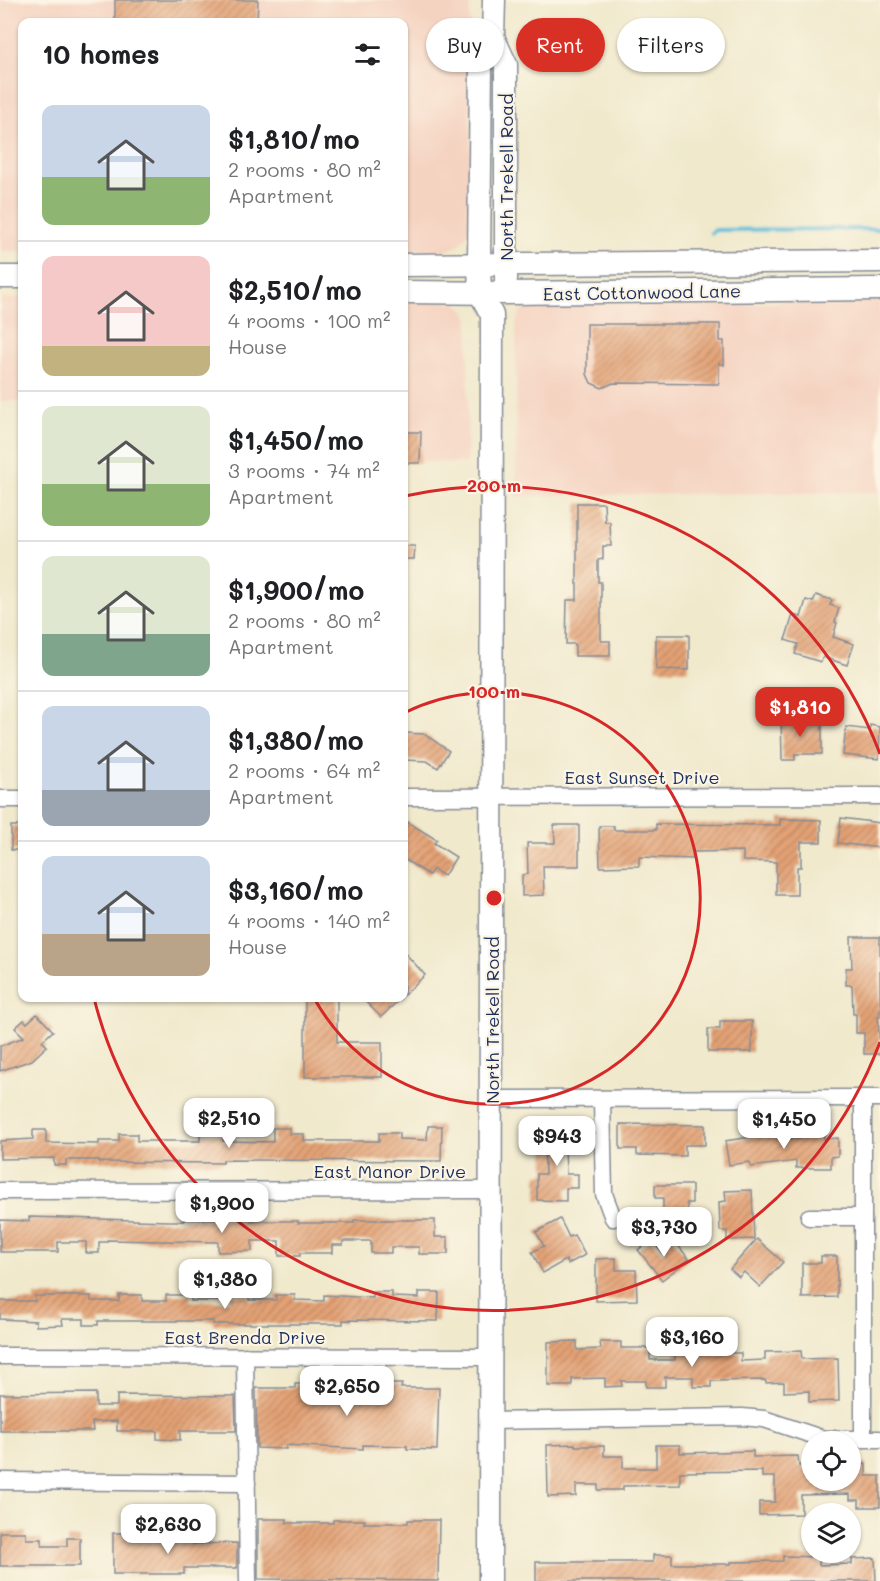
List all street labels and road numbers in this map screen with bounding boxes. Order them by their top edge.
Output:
street label: North Trekell Road [494,93,518,261]
street label: East Cottonwood Lane [543,278,741,306]
street label: East Sunset Drive [564,765,720,789]
street label: North Trekell Road [480,936,504,1104]
street label: East Manor Drive [314,1159,466,1183]
street label: East Brenda Drive [164,1325,326,1349]

